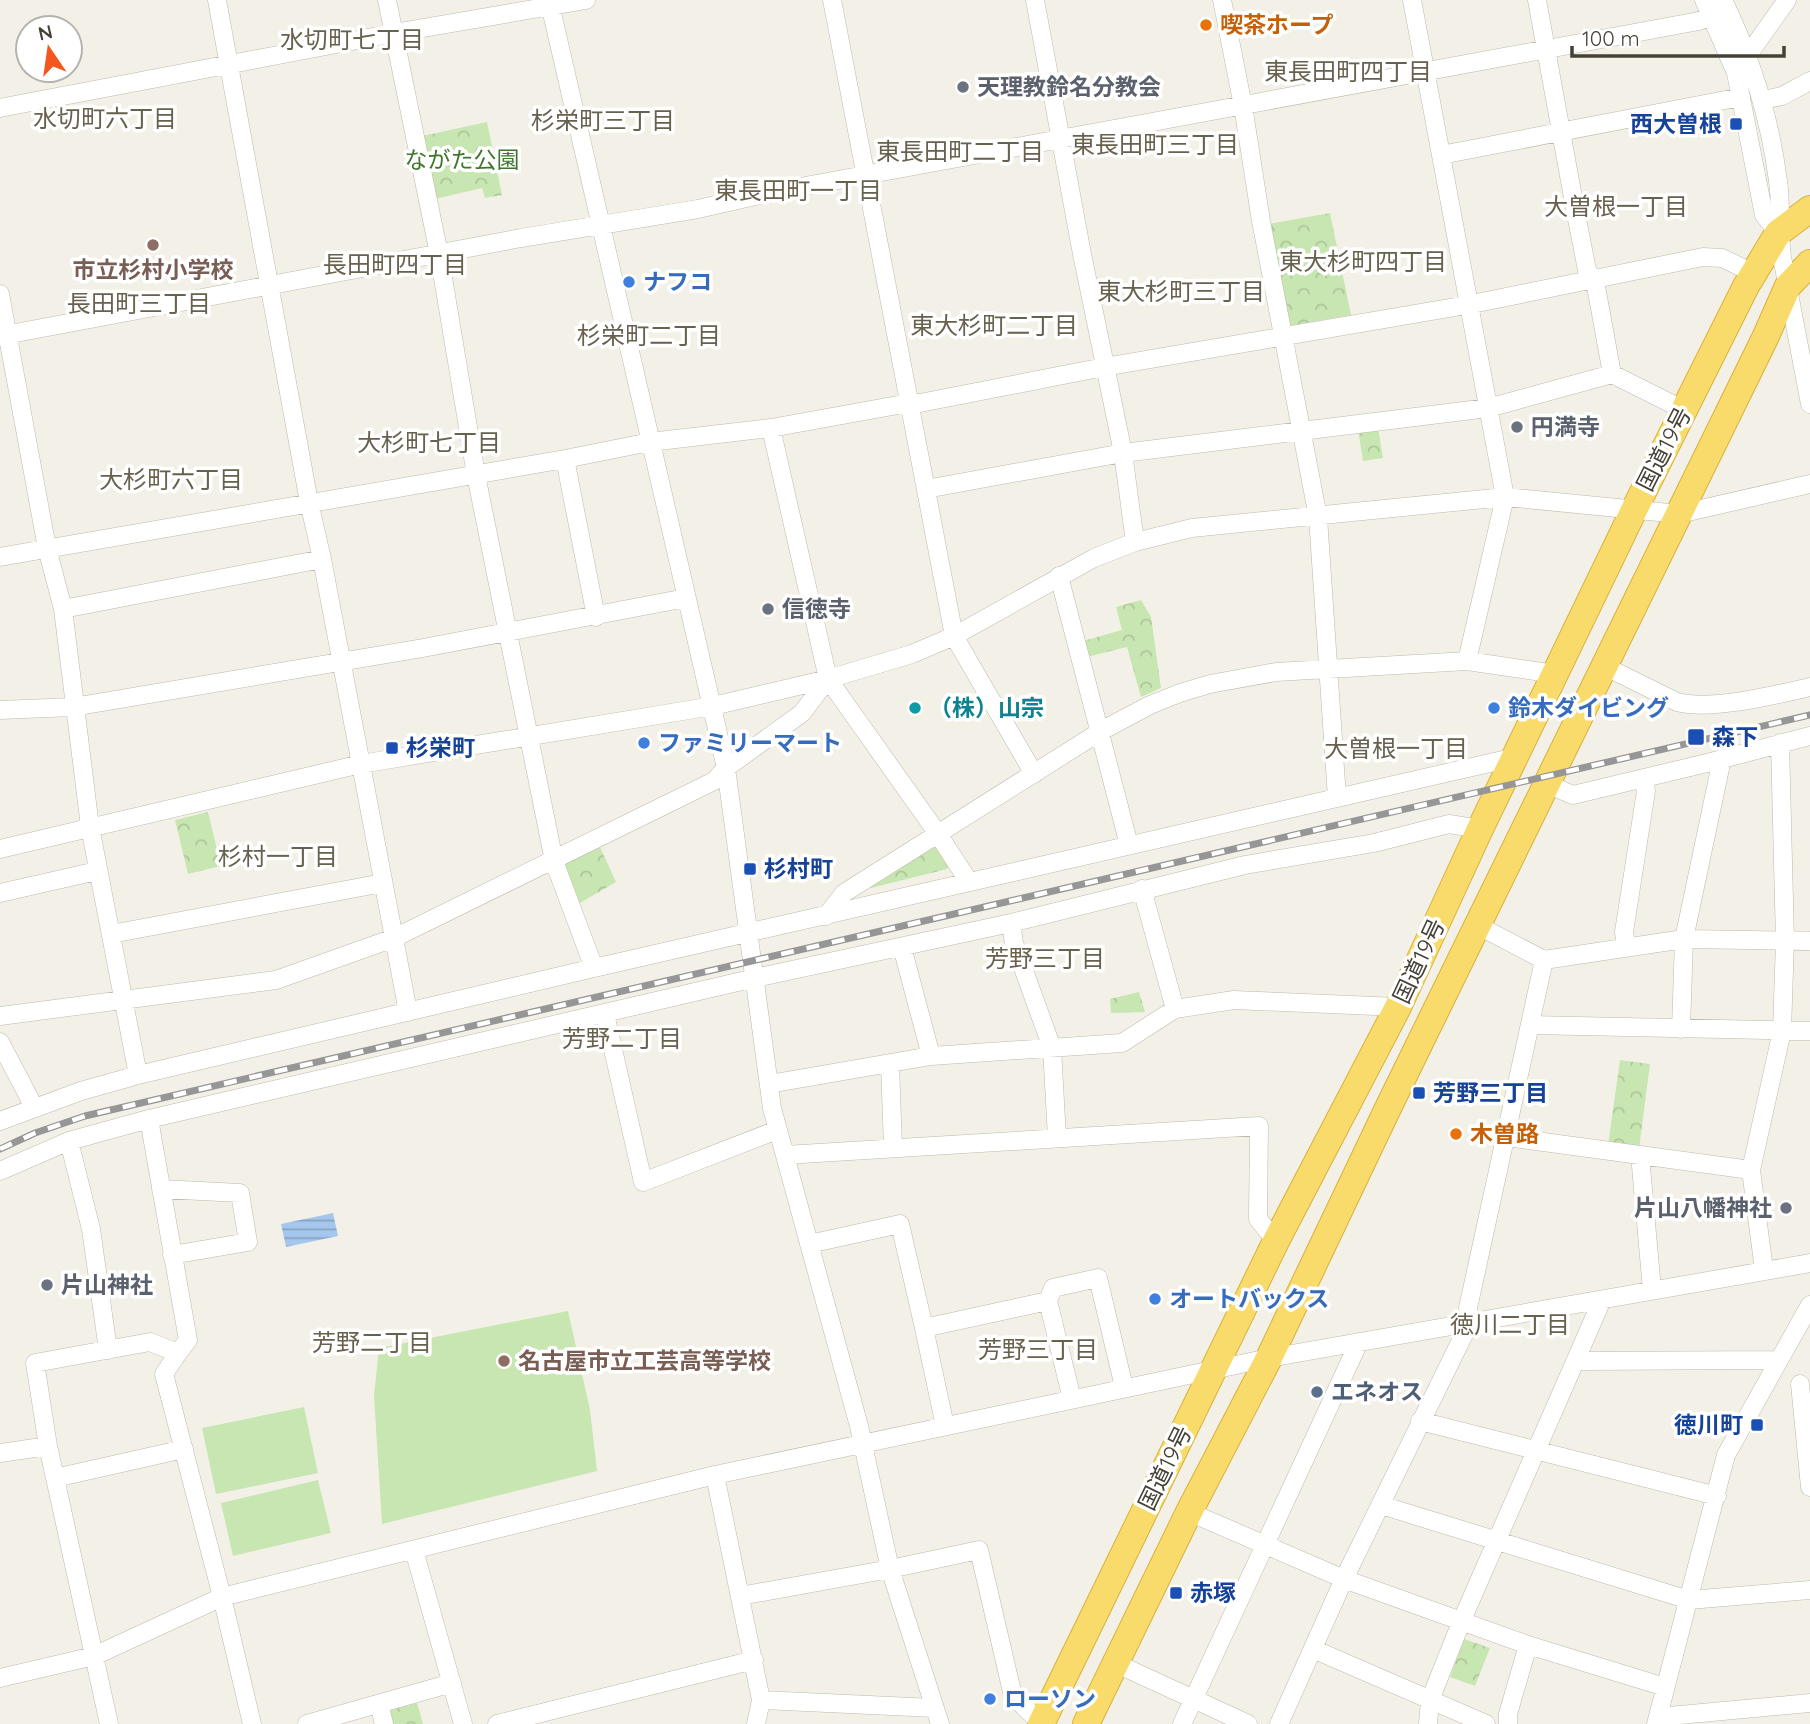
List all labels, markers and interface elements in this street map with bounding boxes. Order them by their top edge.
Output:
place label: 喫茶ホープ [1220,10,1334,39]
north arrow [14,14,84,84]
scale bar [1572,14,1784,58]
marker: 喫茶ホープ [1198,17,1214,33]
text: N [36,19,55,46]
district label: 水切町七丁目 [280,24,424,54]
text: 100 m [1582,25,1640,51]
district label: 東長田町四丁目 [1264,56,1432,86]
place label: 天理教鈴名分教会 [977,72,1161,101]
marker: 天理教鈴名分教会 [955,79,971,95]
district label: 水切町六丁目 [33,103,177,133]
district label: 杉栄町三丁目 [531,105,675,135]
place label: 西大曽根 [1630,109,1722,138]
marker: 西大曽根 [1728,116,1744,132]
district label: 東長田町三丁目 [1071,129,1239,159]
district label: 東長田町二丁目 [876,136,1044,166]
park label: ながた公園 [405,145,520,174]
district label: 東長田町一丁目 [714,175,882,205]
district label: 大曽根一丁目 [1544,191,1688,221]
marker: 市立杉村小学校 [145,237,161,253]
district label: 東大杉町四丁目 [1279,246,1447,276]
district label: 長田町四丁目 [323,249,467,279]
place label: 市立杉村小学校 [73,255,234,284]
place label: ナフコ [643,267,712,296]
marker: ナフコ [621,274,637,290]
district label: 東大杉町三丁目 [1097,276,1265,306]
district label: 長田町三丁目 [67,288,211,318]
district label: 東大杉町二丁目 [910,310,1078,340]
district label: 杉栄町二丁目 [577,320,721,350]
street label: 国道19号 [1630,402,1697,496]
place label: 円満寺 [1531,412,1600,441]
marker: 円満寺 [1509,419,1525,435]
district label: 大杉町七丁目 [357,427,501,457]
district label: 大杉町六丁目 [99,464,243,494]
place label: 信徳寺 [782,594,851,623]
marker: 信徳寺 [760,601,776,617]
place label: （株）山宗 [929,693,1044,722]
place label: 鈴木ダイビング [1508,693,1669,722]
marker: （株）山宗 [907,700,923,716]
marker: 鈴木ダイビング [1486,700,1502,716]
place label: 森下 [1712,722,1758,751]
marker: 森下 [1686,727,1706,747]
place label: ファミリーマート [658,728,842,757]
place label: 杉栄町 [406,733,475,762]
district label: 大曽根一丁目 [1324,733,1468,763]
marker: ファミリーマート [636,735,652,751]
marker: 杉栄町 [384,740,400,756]
district label: 杉村一丁目 [218,841,338,871]
place label: 杉村町 [764,854,833,883]
marker: 杉村町 [742,861,758,877]
street label: 国道19号 [1386,914,1451,1008]
district label: 芳野三丁目 [985,943,1105,973]
district label: 芳野二丁目 [562,1023,682,1053]
place label: 芳野三丁目 [1433,1078,1548,1107]
marker: 芳野三丁目 [1411,1085,1427,1101]
place label: 木曽路 [1470,1119,1539,1148]
marker: 木曽路 [1448,1126,1464,1142]
place label: 片山八幡神社 [1634,1193,1772,1222]
marker: 片山八幡神社 [1778,1200,1794,1216]
place label: 片山神社 [61,1270,153,1299]
marker: 片山神社 [39,1277,55,1293]
place label: オートバックス [1169,1284,1329,1313]
marker: オートバックス [1147,1291,1163,1307]
district label: 徳川二丁目 [1450,1309,1570,1339]
district label: 芳野二丁目 [312,1327,432,1357]
district label: 芳野三丁目 [978,1334,1098,1364]
place label: 名古屋市立工芸高等学校 [518,1346,771,1375]
marker: 名古屋市立工芸高等学校 [496,1353,512,1369]
place label: エネオス [1331,1377,1423,1406]
marker: エネオス [1309,1384,1325,1400]
place label: 徳川町 [1674,1410,1743,1439]
marker: 徳川町 [1749,1417,1765,1433]
street label: 国道19号 [1132,1421,1197,1515]
place label: 赤塚 [1190,1578,1236,1607]
marker: 赤塚 [1168,1585,1184,1601]
place label: ローソン [1004,1684,1096,1713]
marker: ローソン [982,1691,998,1707]

